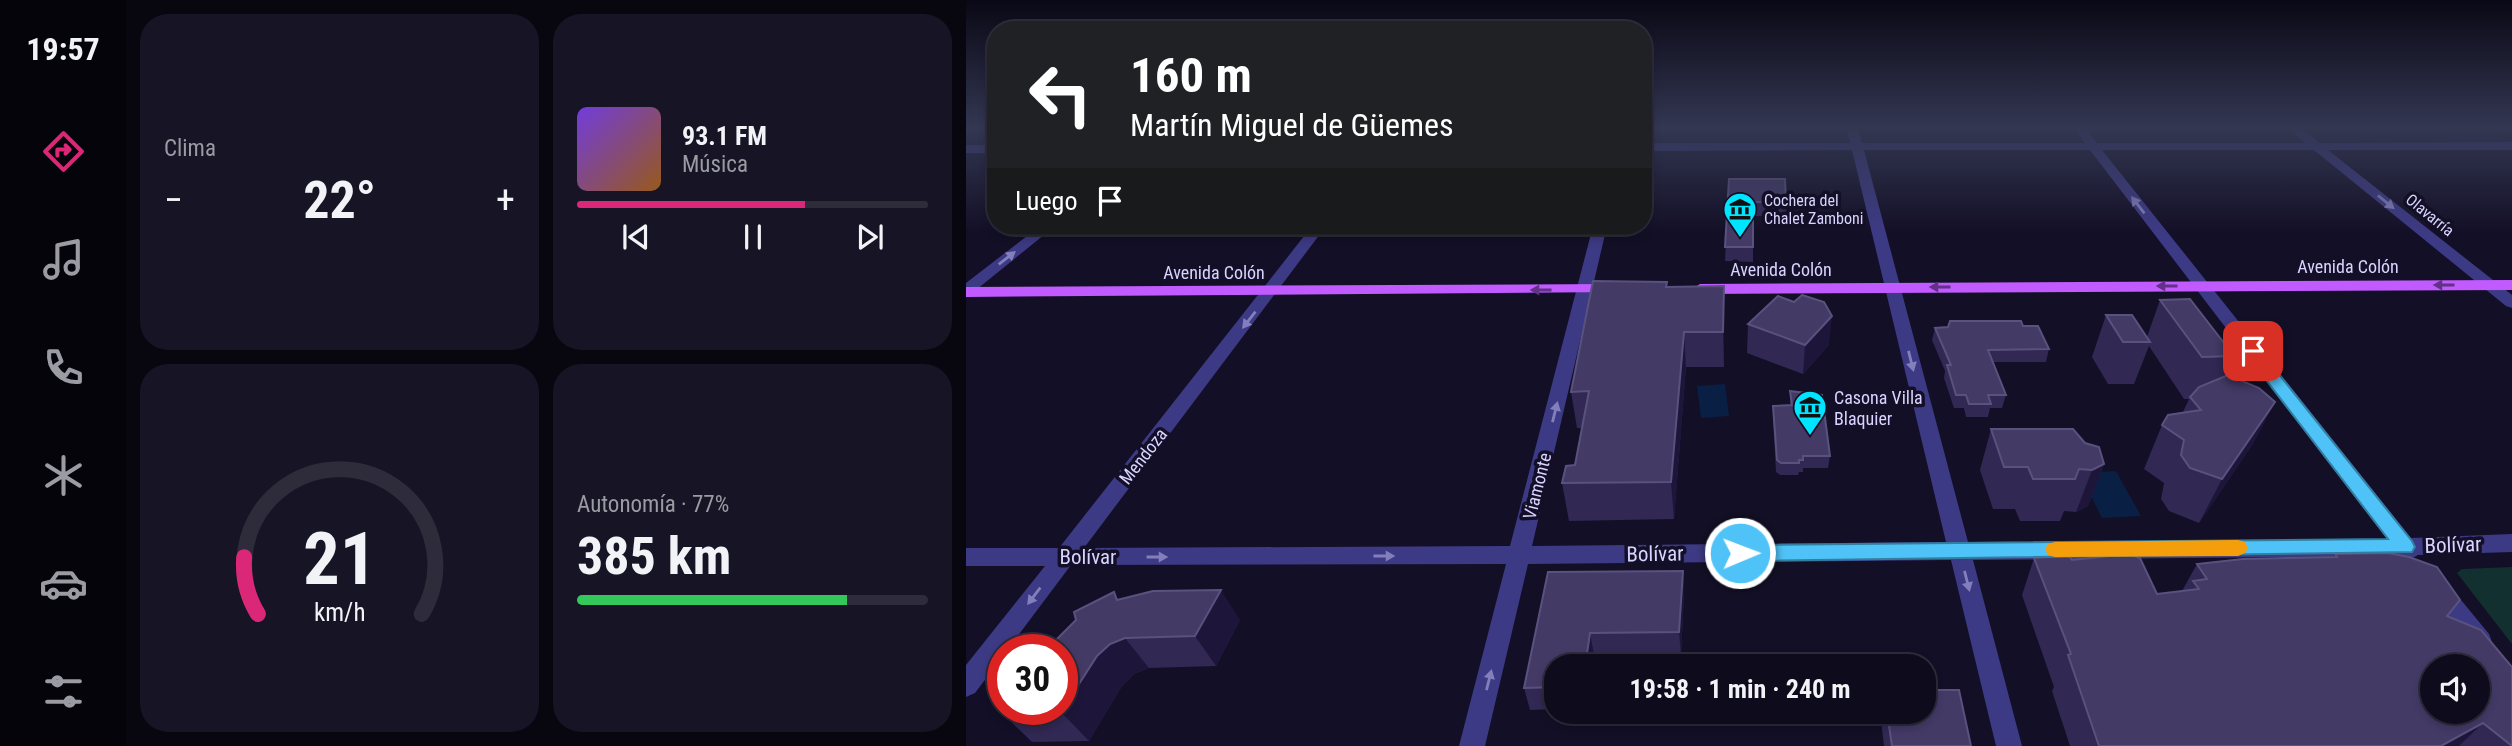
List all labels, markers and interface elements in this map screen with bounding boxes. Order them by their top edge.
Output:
text: 19:57 [26,30,100,68]
text: 160 m [1130,47,1252,104]
icon: left [1015,49,1106,140]
text: Martín Miguel de Güemes [1130,106,1454,144]
text: 93.1 FM [682,121,767,151]
icon: directions [39,127,88,176]
text: Clima [164,135,216,162]
text: Música [682,151,748,178]
text: 22° [303,170,376,231]
text: − [164,178,183,222]
text: + [496,178,515,222]
icon: arrive [1091,182,1129,220]
text: Luego [1015,186,1077,216]
museum icon: Cochera del Chalet Zamboni [1721,190,1759,239]
street label: Olavarría [2402,190,2458,240]
place label: Cochera del Chalet Zamboni [1764,191,1863,228]
one-way arrow [2376,194,2394,209]
one-way arrow [2131,196,2146,214]
icon: previous [617,218,655,256]
icon: pause [734,218,772,256]
icon: next [851,218,889,256]
icon: music [39,235,88,284]
one-way arrow [998,252,1016,266]
street label: Avenida Colón [2297,256,2399,277]
street label: Avenida Colón [1730,259,1832,280]
street label: Avenida Colón [1163,262,1265,283]
one-way arrow [2433,279,2455,291]
one-way arrow [2156,280,2178,292]
one-way arrow [1929,281,1951,293]
one-way arrow [1530,284,1552,295]
one-way arrow [1243,311,1257,329]
pin [2223,321,2283,381]
icon: arrive [2234,332,2272,370]
icon: phone [39,343,88,392]
one-way arrow [1906,350,1917,372]
place label: Casona Villa Blaquier [1834,387,1923,429]
museum icon: Casona Villa Blaquier [1791,388,1829,437]
one-way arrow [1550,400,1561,422]
street label: Mendoza [1115,424,1171,488]
icon: climate [39,451,88,500]
street label: Viamonte [1519,451,1555,521]
text: Autonomía · 77% [577,491,729,518]
text: 21 [303,516,376,602]
position arrow [1703,516,1777,590]
text: 385 km [577,526,731,587]
street label: Bolívar [2424,532,2482,558]
street label: Bolívar [1626,542,1684,566]
street label: Bolívar [1059,545,1117,569]
one-way arrow [1373,550,1395,562]
one-way arrow [1146,551,1168,563]
icon: car [39,559,88,608]
one-way arrow [1962,570,1973,592]
one-way arrow [1027,587,1041,605]
text: km/h [314,598,365,627]
speed limit sign: 30 [987,634,1078,725]
map controls [2420,654,2490,724]
button: sound [2420,654,2490,724]
icon: filters [39,667,88,716]
one-way arrow [1484,669,1495,691]
text: 19:58 · 1 min · 240 m [1630,674,1850,704]

